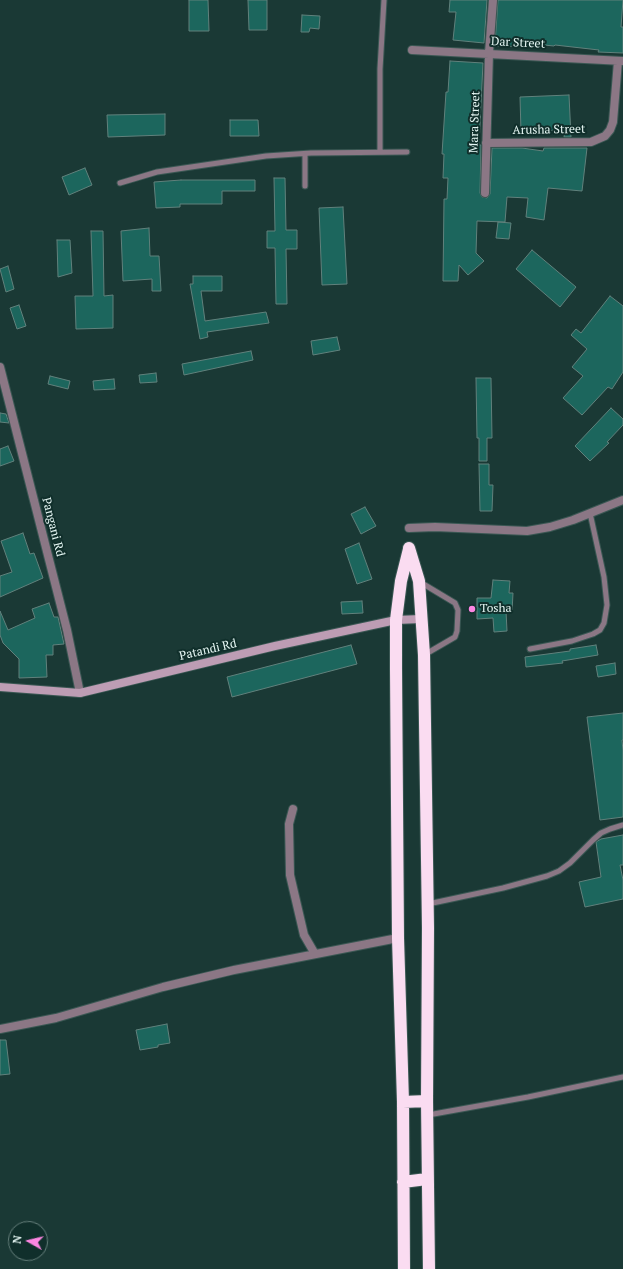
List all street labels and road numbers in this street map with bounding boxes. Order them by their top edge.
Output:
street label: Dar Street [491,34,545,52]
street label: Mara Street [467,91,483,153]
street label: Arusha Street [512,122,586,138]
street label: Pangani Rd [39,496,67,558]
street label: Patandi Rd [178,636,238,664]

